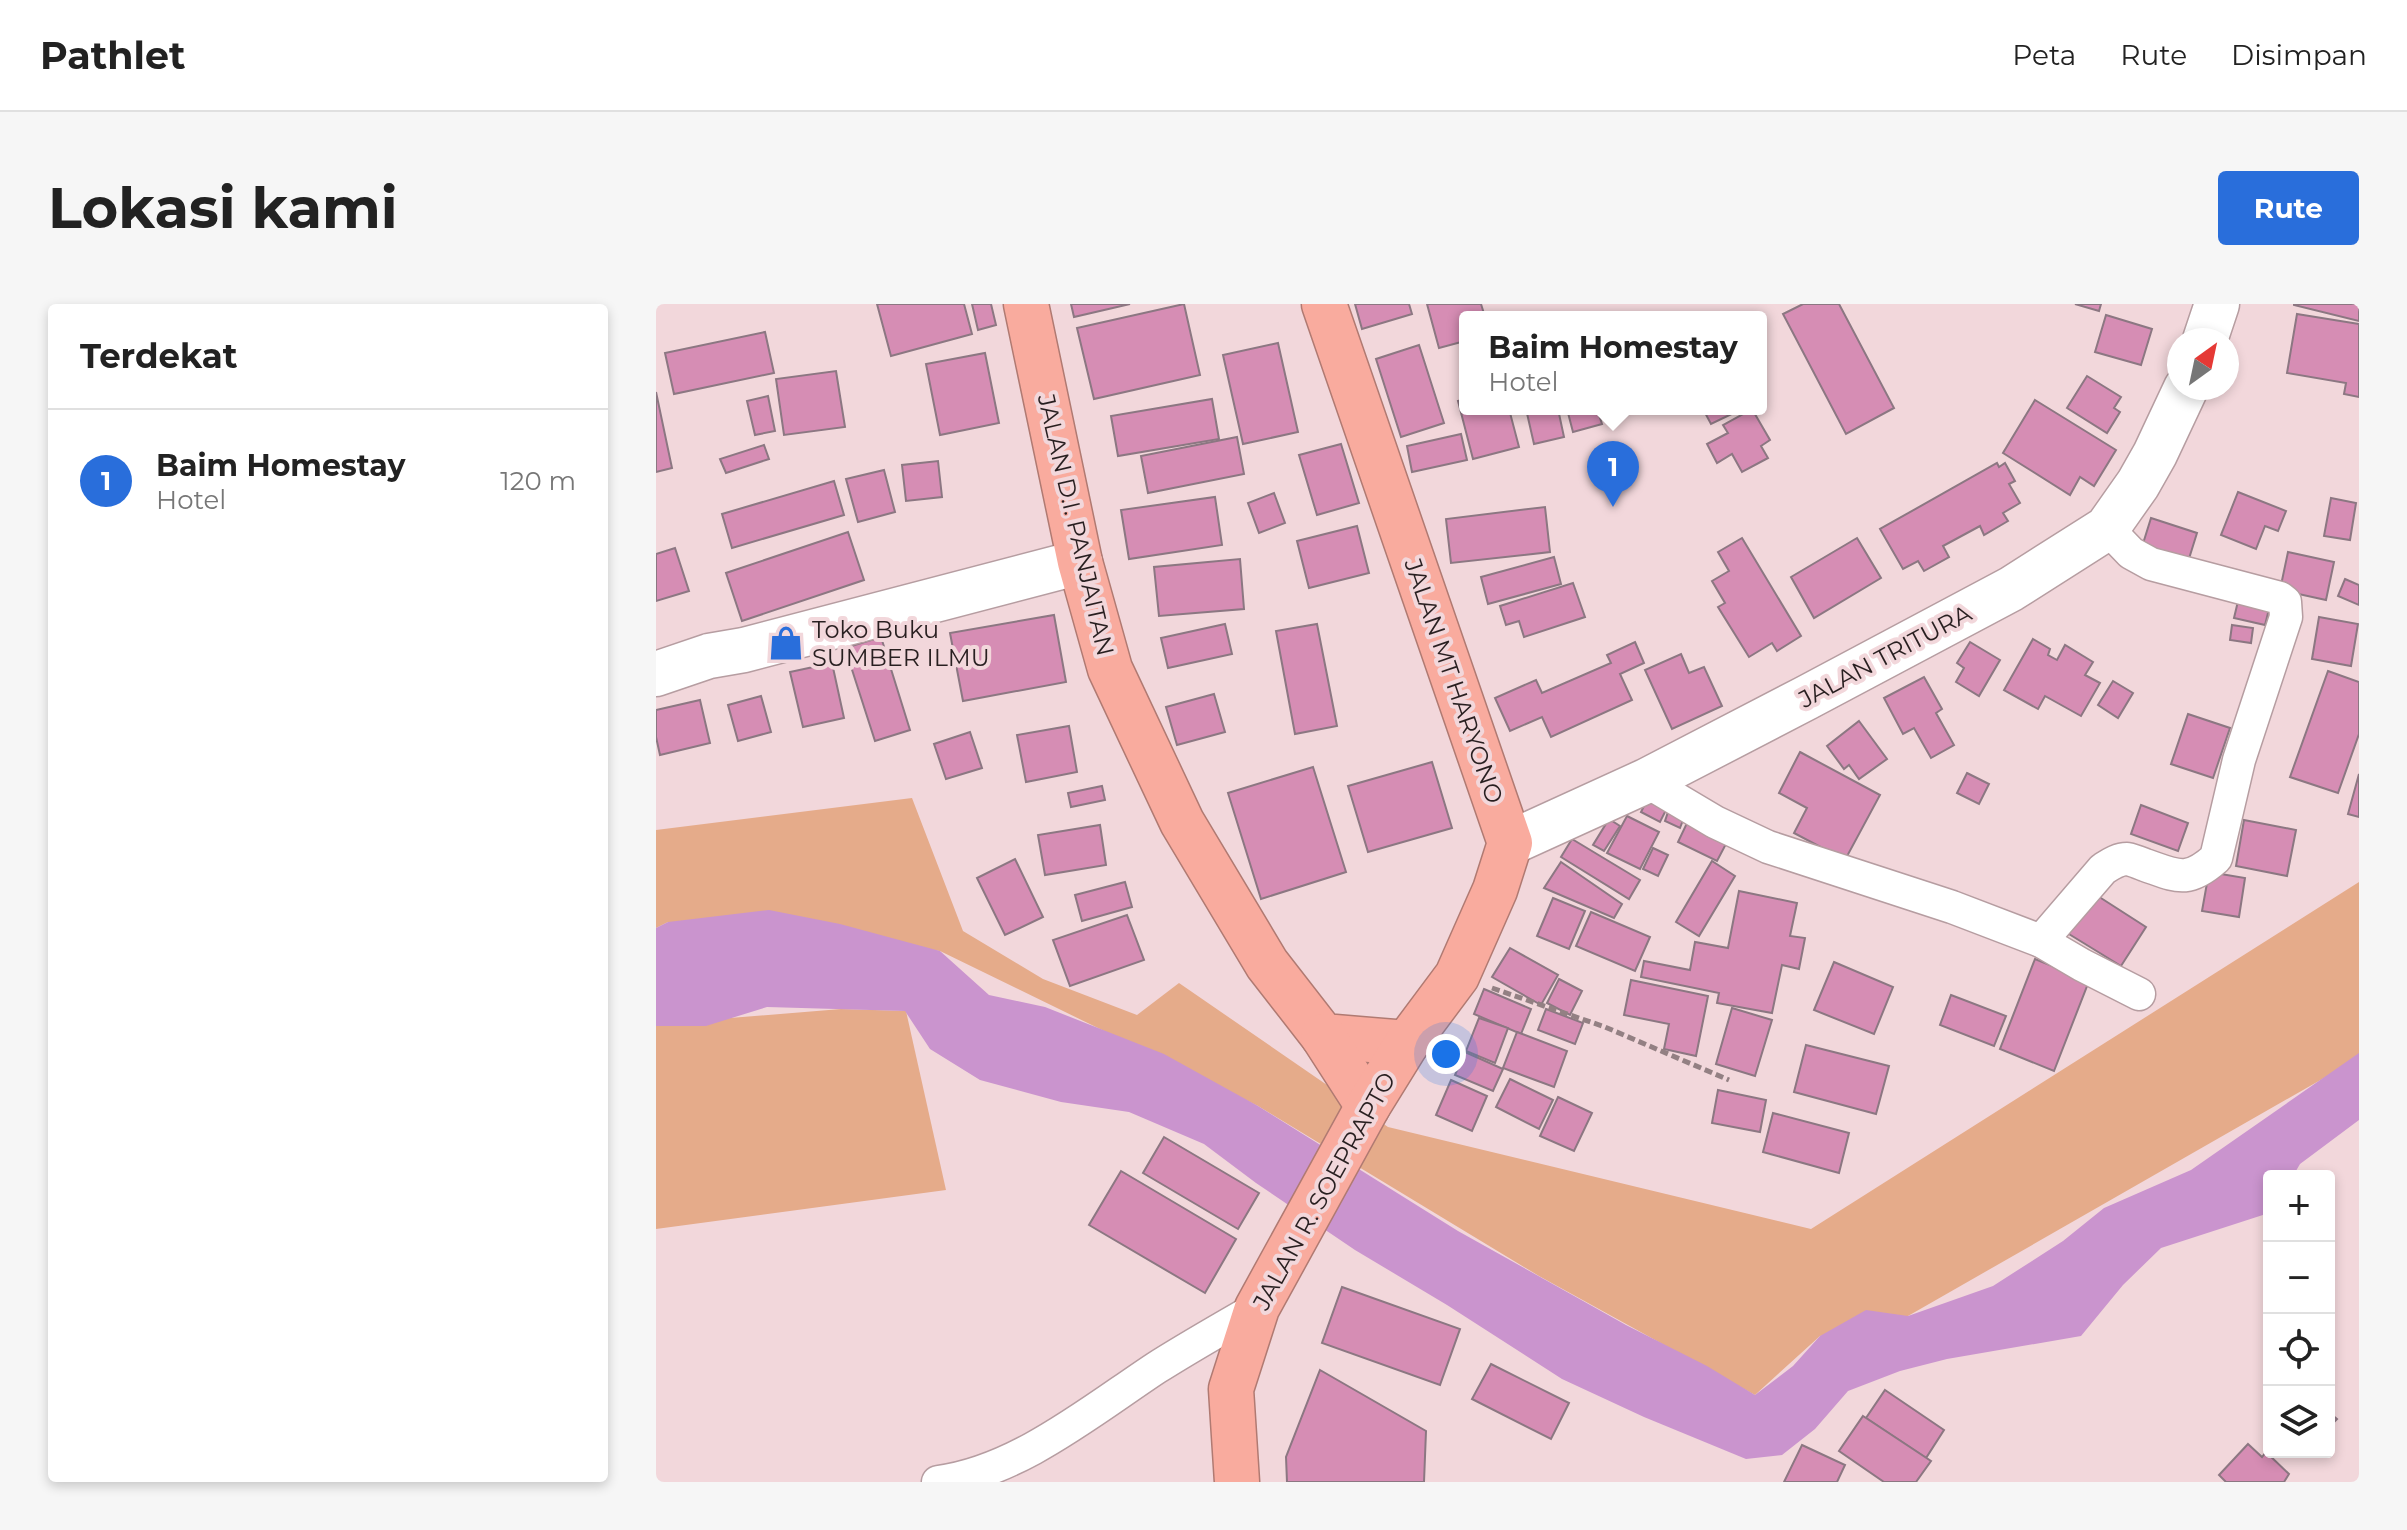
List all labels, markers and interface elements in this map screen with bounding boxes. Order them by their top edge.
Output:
text: Pathlet [40,32,185,79]
text: Peta [2012,38,2076,72]
text: Rute [2120,38,2187,72]
text: Disimpan [2231,38,2367,72]
button: Rute [2218,171,2359,245]
text: Lokasi kami [48,174,398,242]
popup [1459,311,1767,415]
north arrow [2167,328,2239,400]
text: Baim Homestay [1488,329,1738,366]
text: Terdekat [80,335,238,377]
text: Hotel [1488,366,1558,398]
street label: JALAN D.I. PANJAITAN [1032,390,1120,659]
pin: 1 [1587,441,1639,507]
text: Baim Homestay [156,447,405,484]
text: 1 [101,465,111,497]
text: 120 m [500,465,576,497]
text: Hotel [156,484,226,516]
street label: JALAN MT HARYONO [1398,554,1510,807]
street label: JALAN TRITURA [1793,598,1977,714]
place label: Toko Buku SUMBER ILMU [812,615,990,672]
shop icon: Toko Buku SUMBER ILMU [767,624,805,662]
your location [1426,1034,1466,1074]
street label: JALAN R. SOEPRAPTO [1246,1067,1401,1316]
map controls [2263,1170,2335,1458]
button: + [2263,1170,2335,1242]
button: − [2263,1242,2335,1314]
button: locate [2263,1314,2335,1386]
button: layers [2263,1386,2335,1458]

